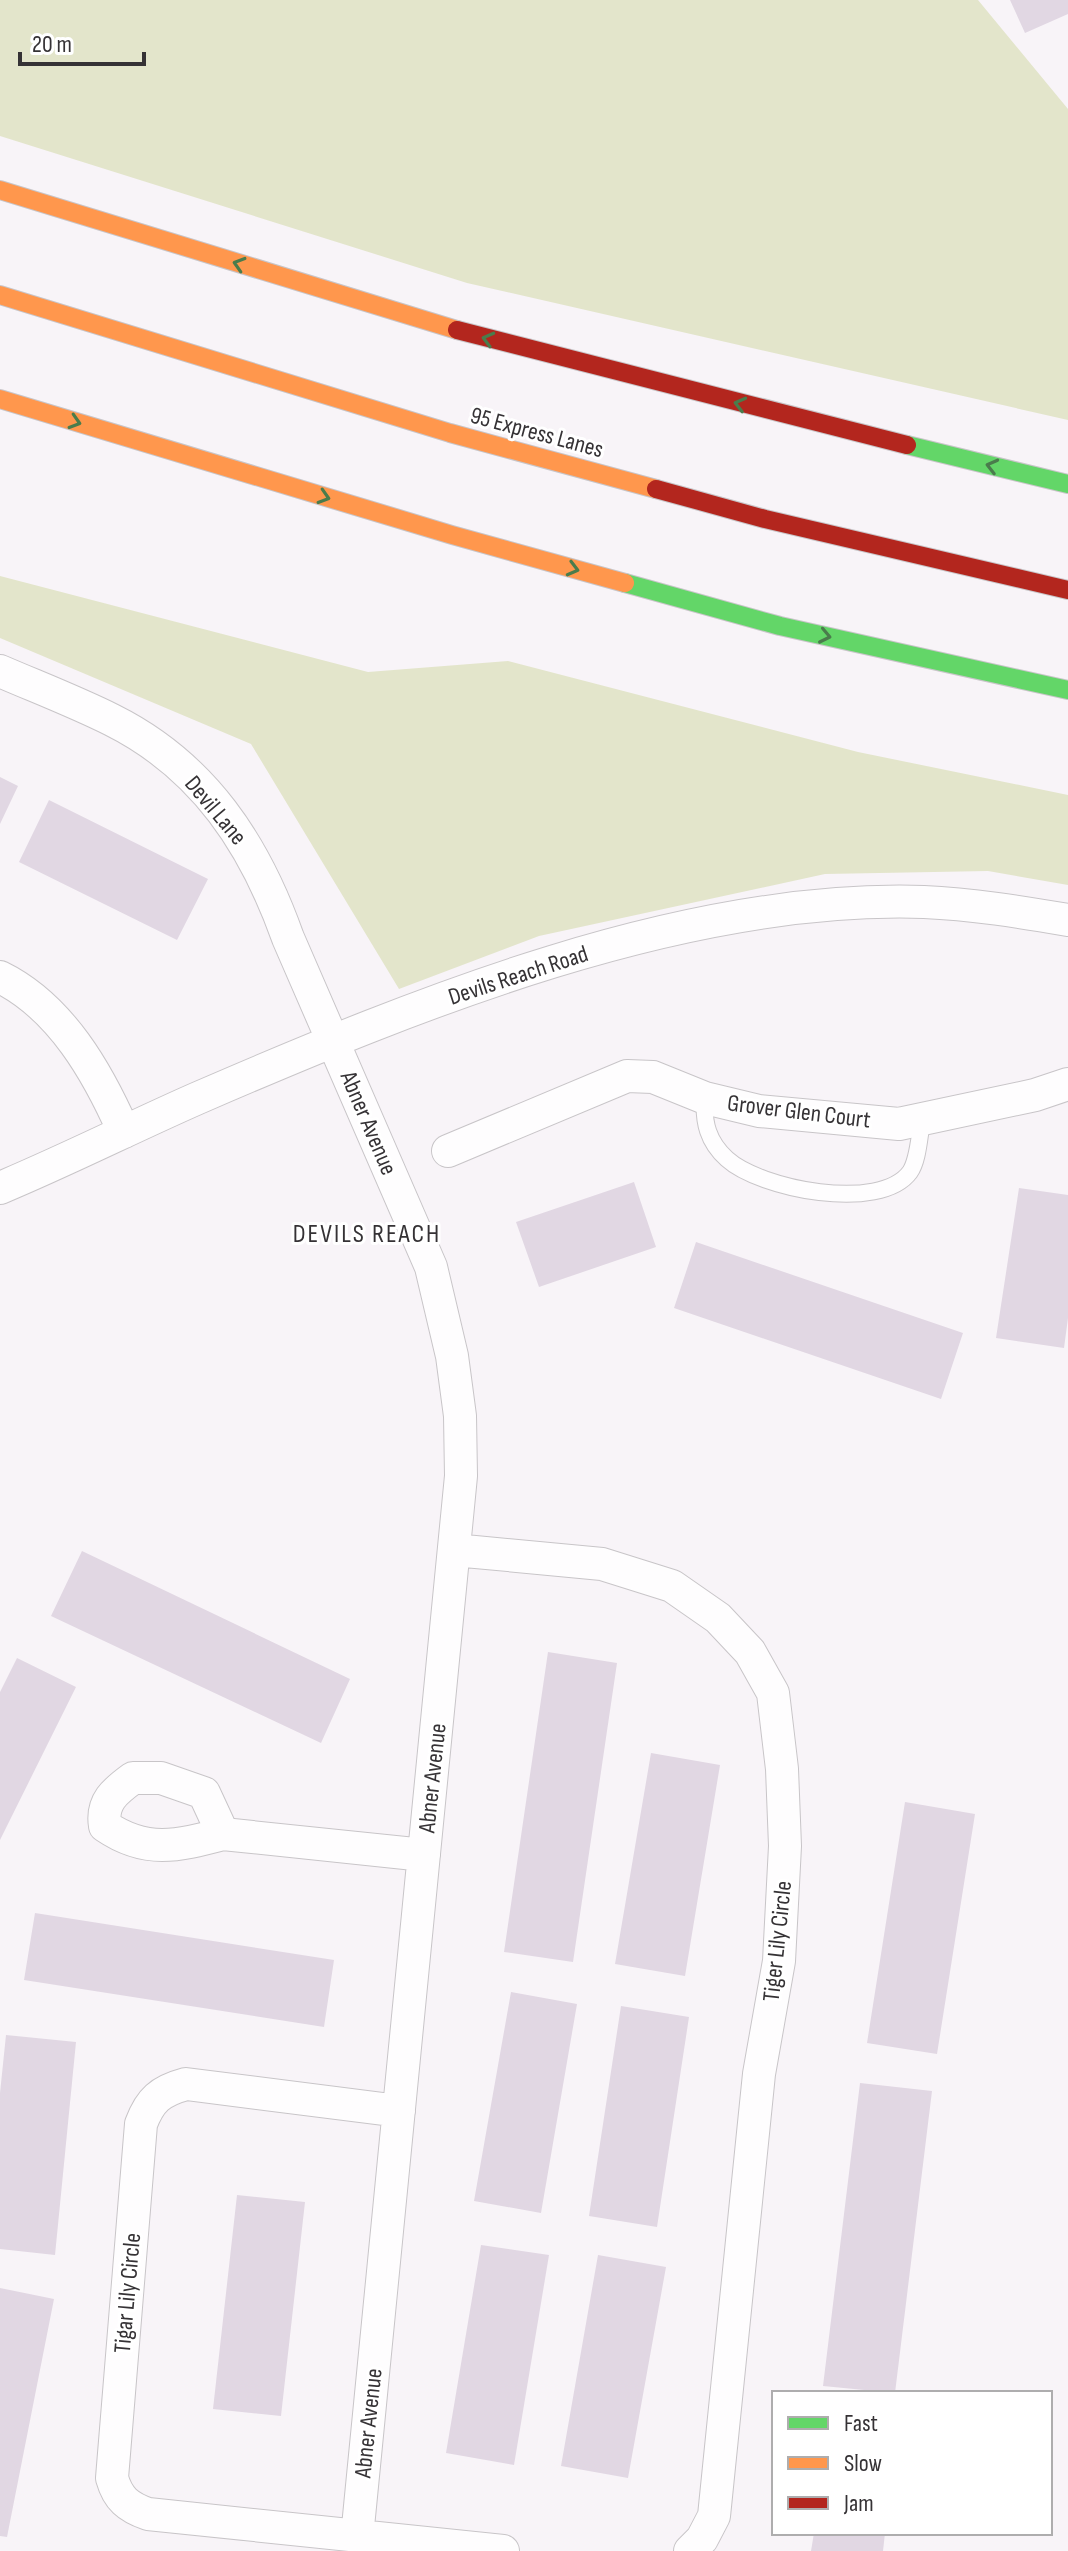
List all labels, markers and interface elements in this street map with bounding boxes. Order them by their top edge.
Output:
scale bar [20,16,144,66]
text: 20 m [32,30,72,59]
one-way arrow [233,257,246,273]
one-way arrow [482,331,495,348]
one-way arrow [733,397,747,414]
street label: 95 Express Lanes [467,401,607,464]
one-way arrow [67,413,81,429]
one-way arrow [986,458,1000,475]
one-way arrow [316,488,330,504]
one-way arrow [566,560,580,576]
one-way arrow [817,627,831,644]
street label: Devil Lane [178,770,253,851]
street label: Devils Reach Road [445,939,592,1012]
street label: Abner Avenue [333,1066,403,1179]
street label: Grover Glen Court [726,1088,872,1135]
district label: DEVILS REACH [293,1219,441,1250]
street label: Abner Avenue [412,1722,453,1835]
street label: Tiger Lily Circle [757,1879,798,2003]
street label: Tigar Lily Circle [108,2232,147,2354]
street label: Abner Avenue [348,2367,389,2480]
legend [772,2391,1052,2535]
text: Fast [844,2409,878,2438]
text: Slow [844,2449,882,2478]
text: Jam [843,2489,874,2518]

